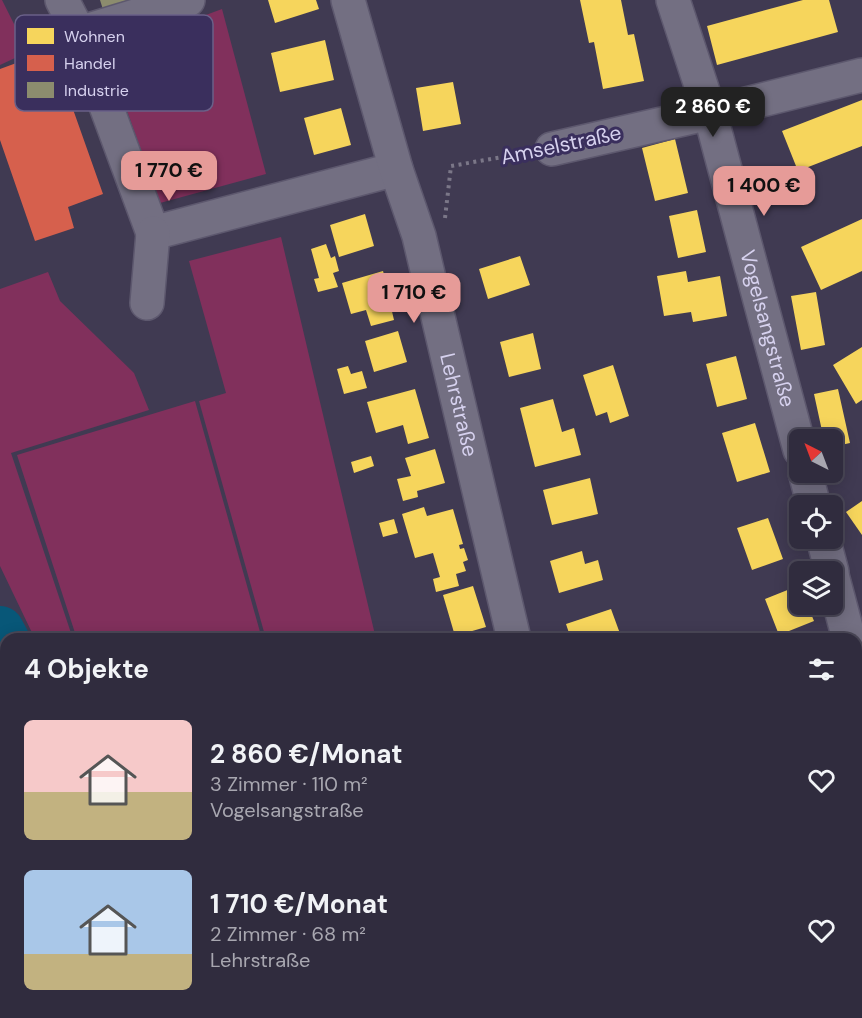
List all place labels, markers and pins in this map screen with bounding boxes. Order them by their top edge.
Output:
pin: 2 860 € [658,87,768,138]
pin: 1 770 € [114,151,224,202]
pin: 1 400 € [709,166,819,217]
pin: 1 710 € [359,273,469,324]

